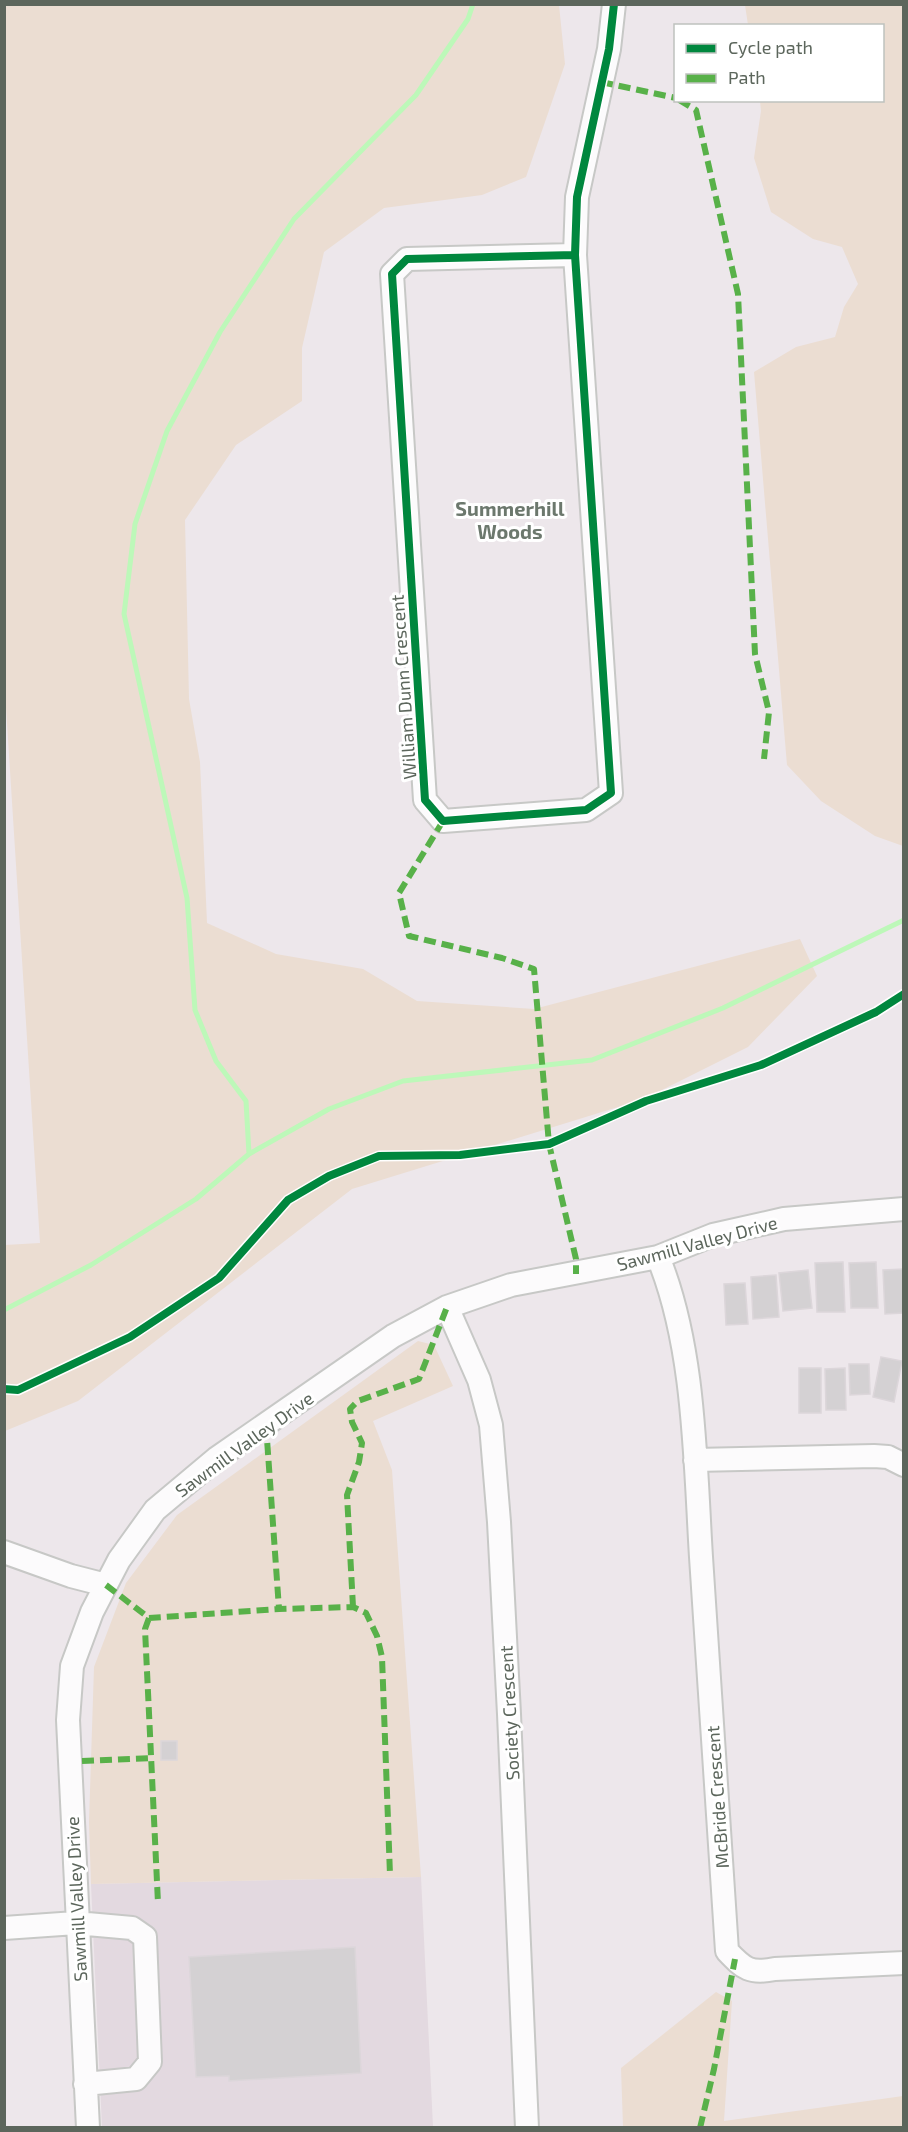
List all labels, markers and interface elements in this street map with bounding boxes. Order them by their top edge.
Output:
legend [674,24,884,102]
text: Cycle path [728,36,813,58]
text: Path [728,66,766,88]
district label: Summerhill Woods [455,496,565,543]
street label: William Dunn Crescent [386,594,420,780]
street label: Sawmill Valley Drive [614,1211,780,1275]
street label: Sawmill Valley Drive [171,1386,317,1502]
street label: Society Crescent [494,1645,524,1781]
street label: McBride Crescent [701,1725,733,1869]
street label: Sawmill Valley Drive [61,1816,91,1982]

